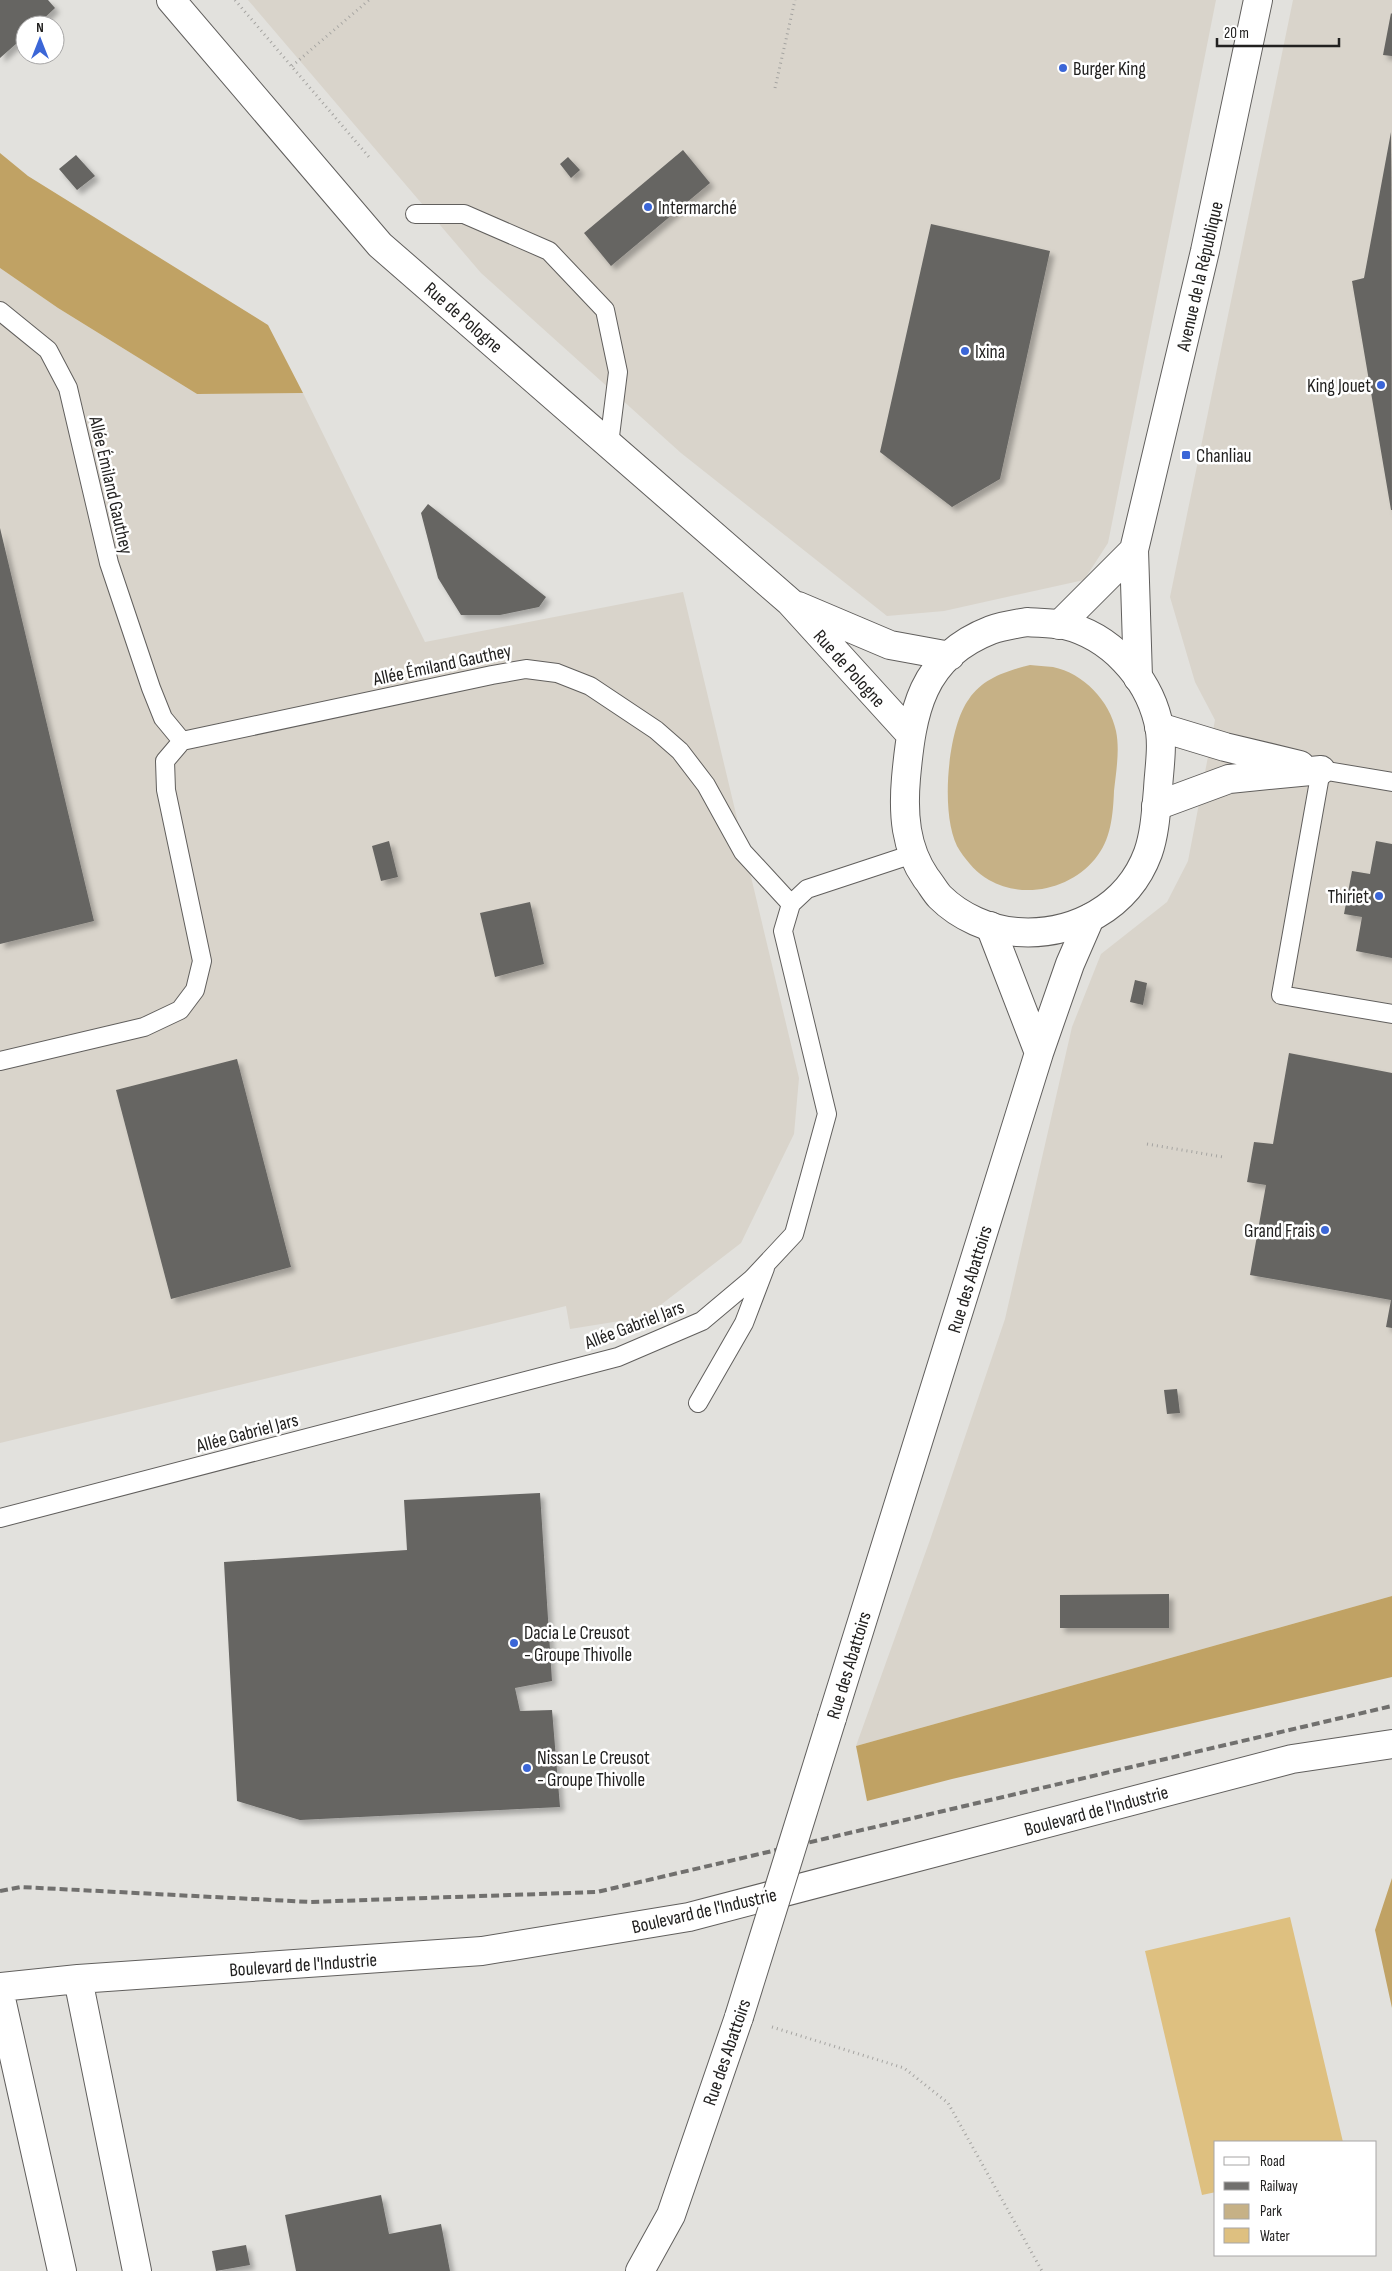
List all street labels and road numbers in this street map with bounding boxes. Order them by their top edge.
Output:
street label: Avenue de la République [1172,199,1229,354]
street label: Rue de Pologne [419,278,507,358]
street label: Allée Émiland Gauthey [83,413,138,557]
street label: Rue de Pologne [808,625,890,713]
street label: Allée Émiland Gauthey [370,639,514,692]
street label: Rue des Abattoirs [943,1223,998,1336]
street label: Allée Gabriel Jars [581,1296,688,1355]
street label: Allée Gabriel Jars [193,1409,301,1458]
street label: Rue des Abattoirs [822,1609,877,1722]
street label: Boulevard de l'Industrie [1022,1781,1171,1842]
street label: Boulevard de l'Industrie [630,1884,779,1939]
street label: Boulevard de l'Industrie [228,1949,378,1982]
street label: Rue des Abattoirs [698,1996,756,2109]

